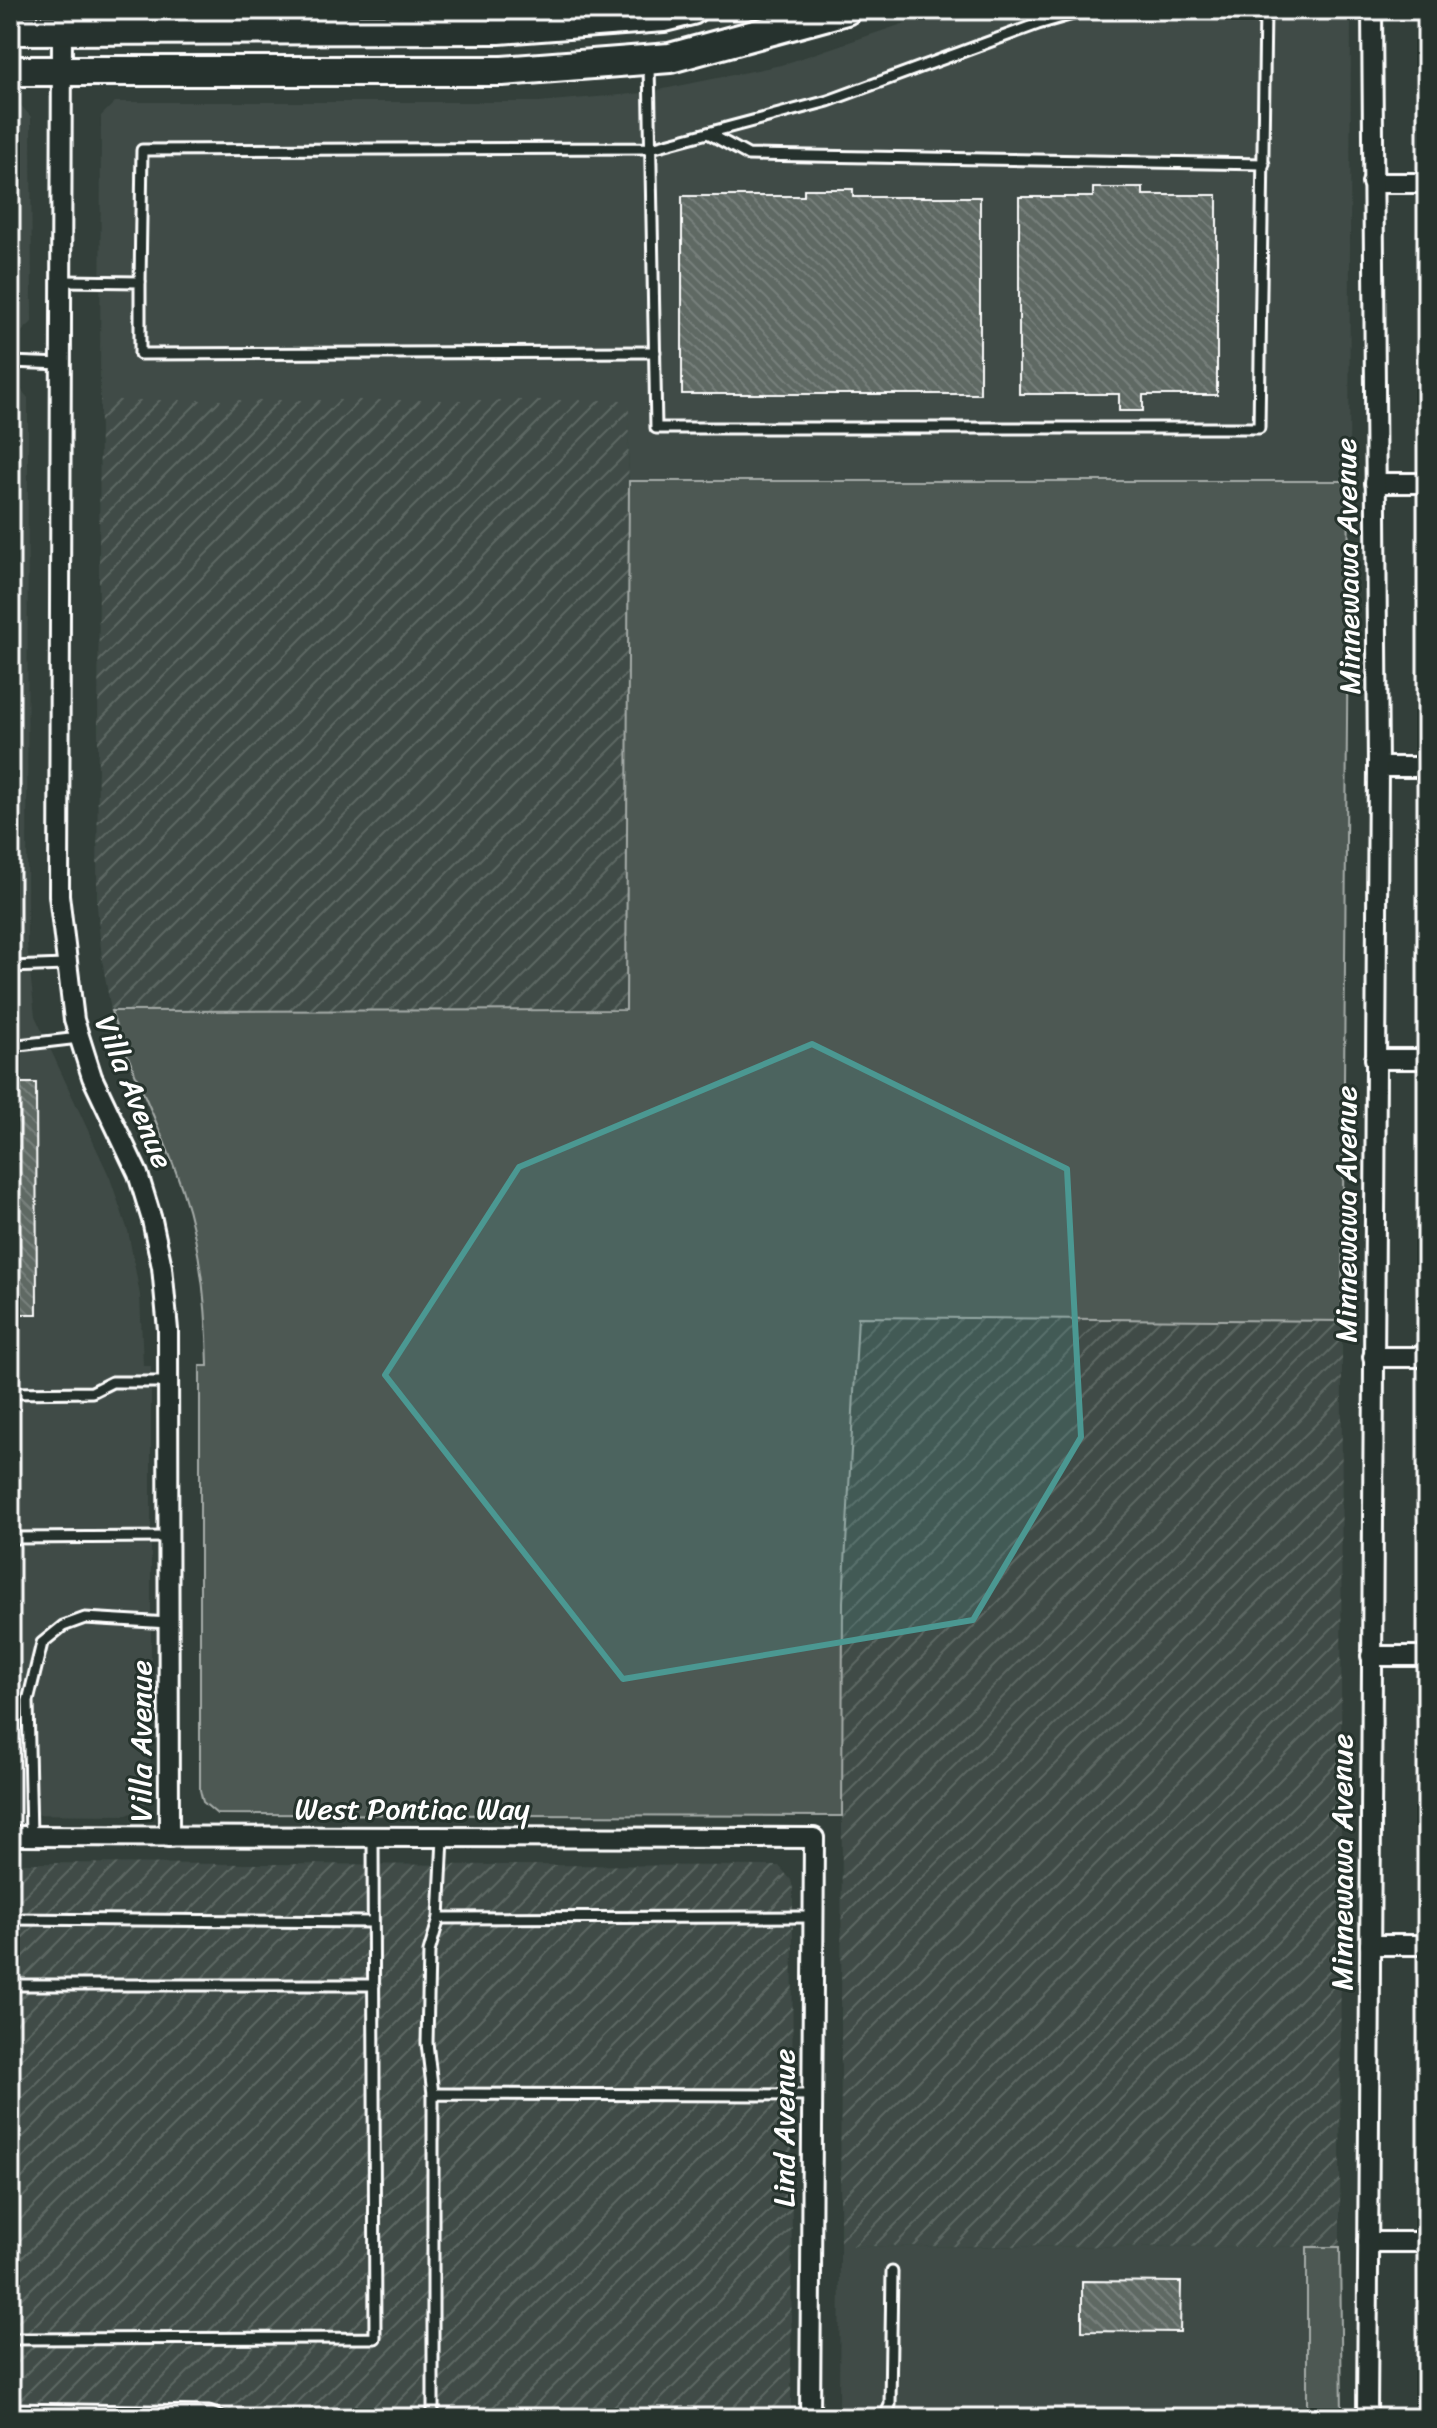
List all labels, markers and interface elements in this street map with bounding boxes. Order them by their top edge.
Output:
street label: Minnewawa Avenue [1319,437,1377,695]
street label: Villa Avenue [79,1007,189,1177]
street label: Minnewawa Avenue [1319,1086,1373,1342]
street label: Villa Avenue [114,1660,168,1822]
street label: Minnewawa Avenue [1315,1734,1369,1990]
street label: West Pontiac Way [294,1782,530,1836]
street label: Lind Avenue [757,2049,811,2207]

